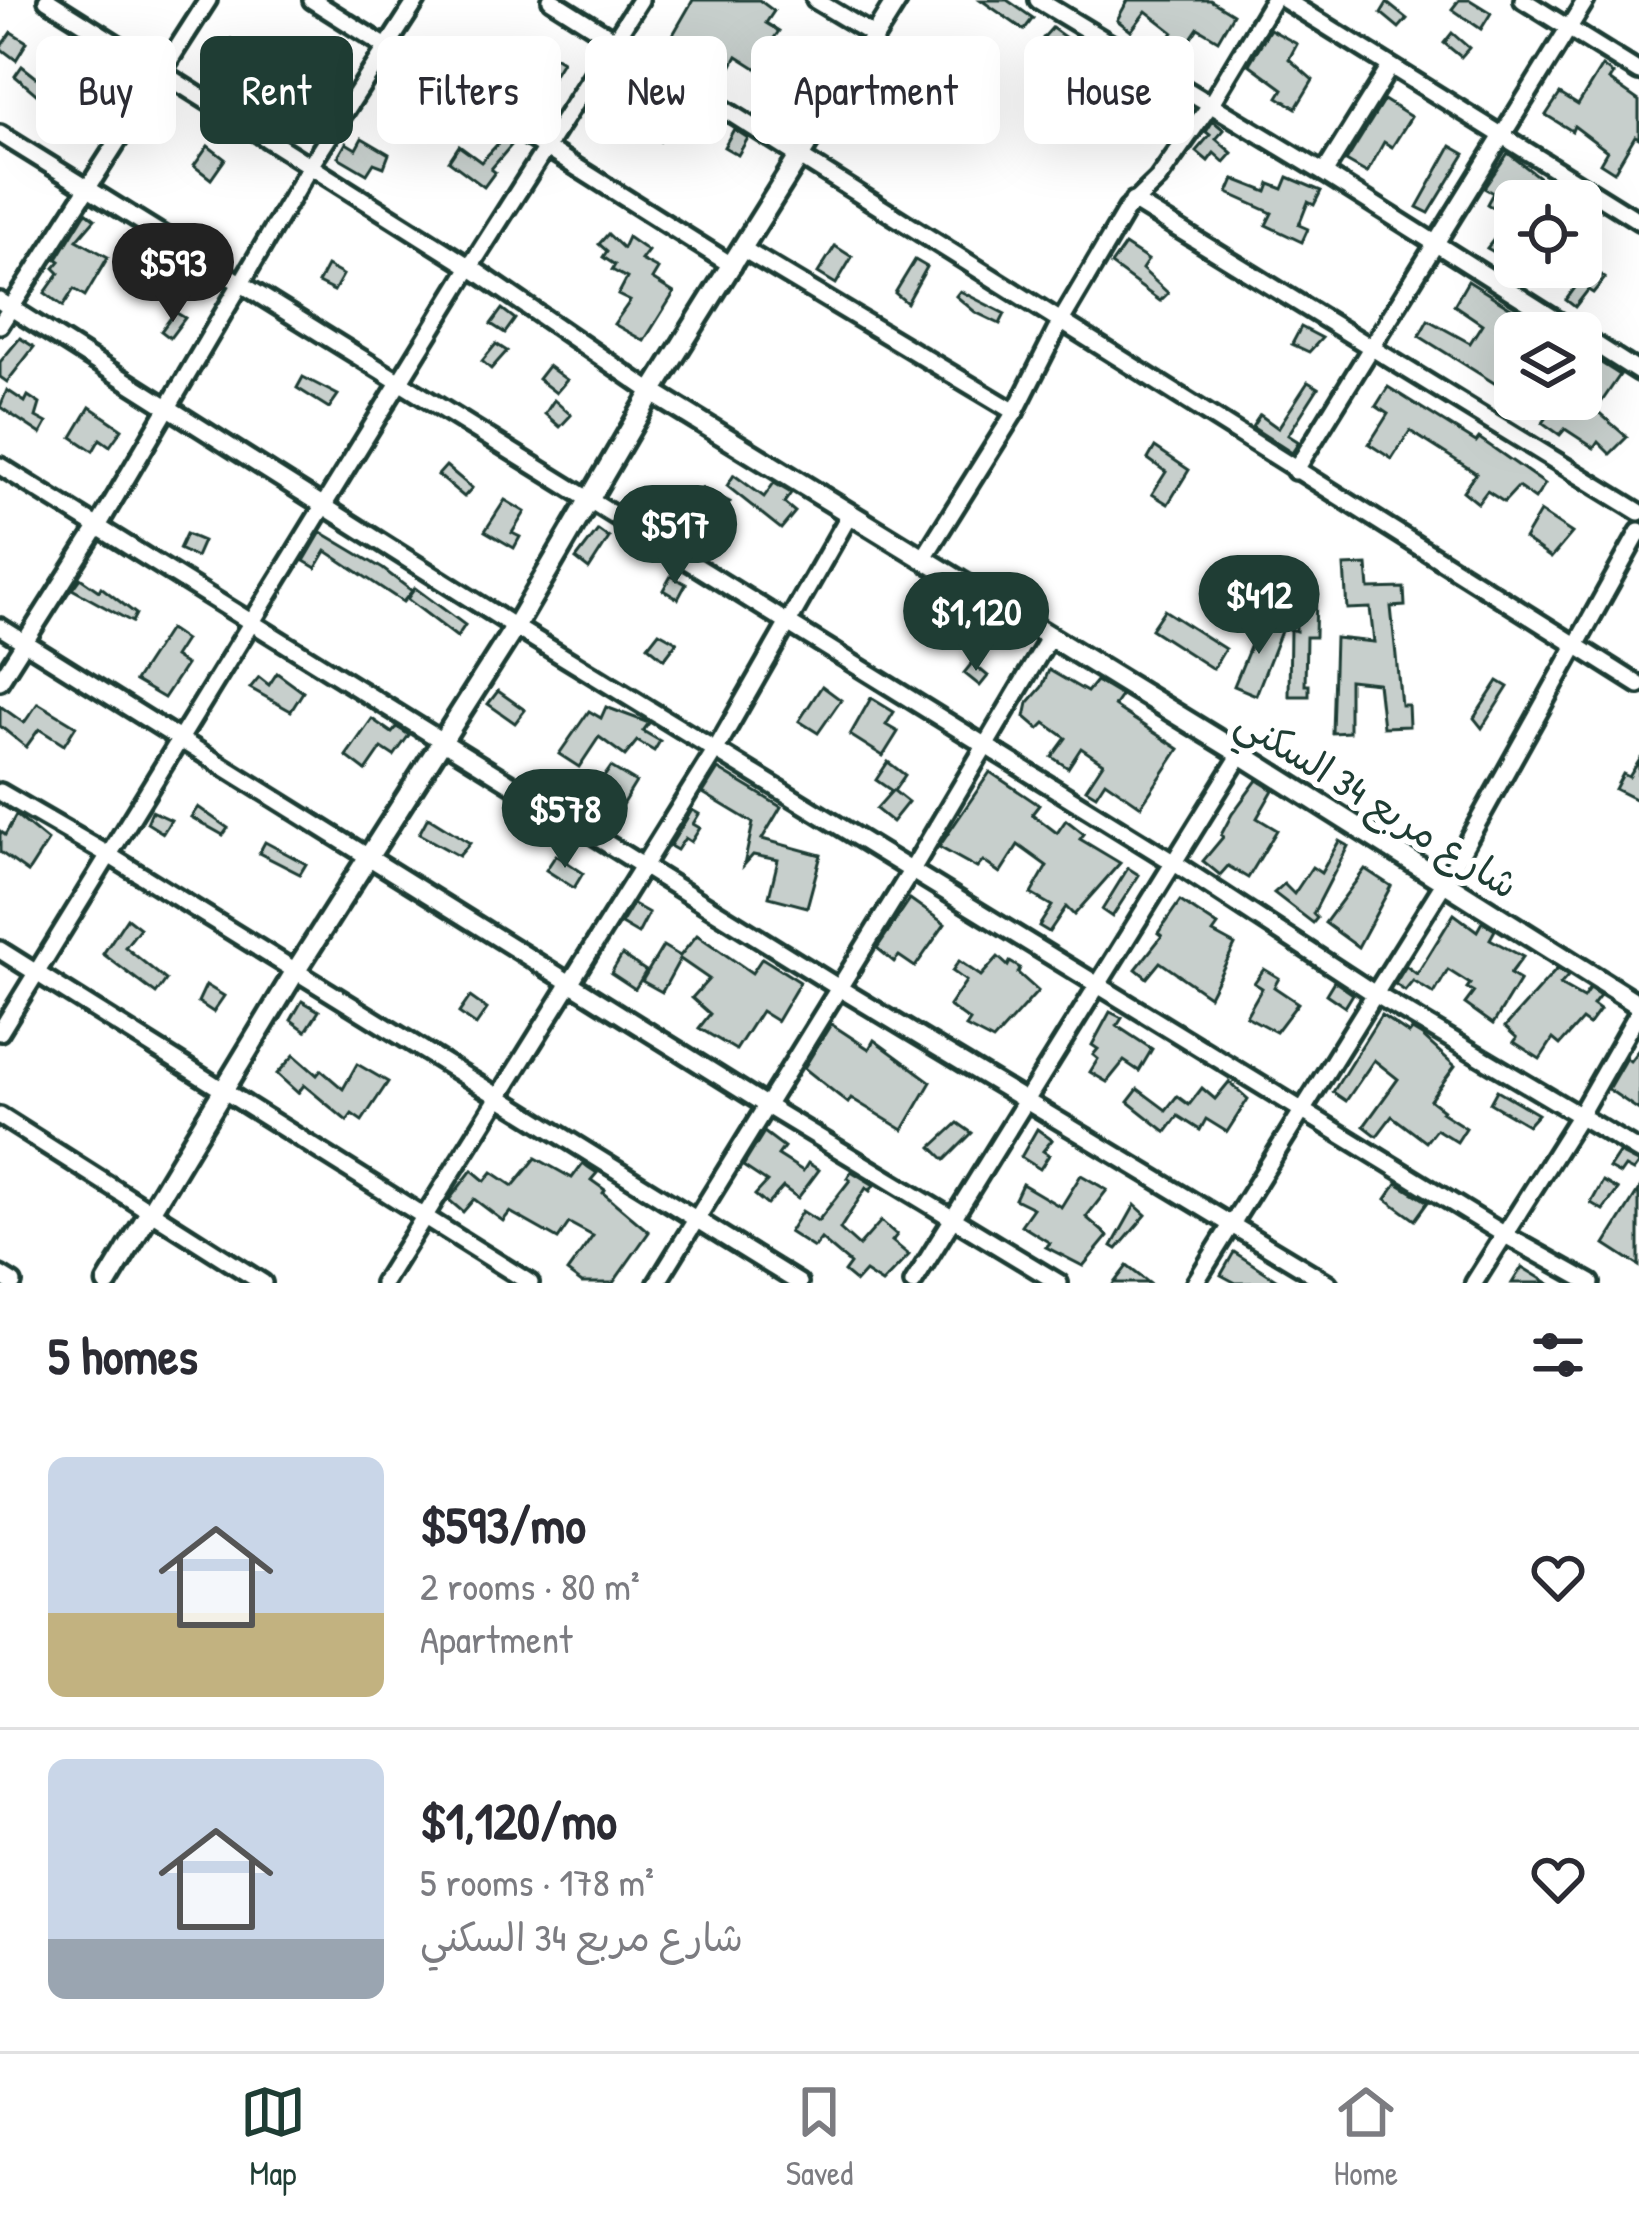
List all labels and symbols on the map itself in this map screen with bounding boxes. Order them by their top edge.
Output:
pin: $593 [102,223,244,325]
pin: $517 [604,485,746,587]
pin: $412 [1188,555,1330,657]
pin: $1,120 [878,572,1074,674]
street label: شارع مربع 34 السكني [1223,694,1529,917]
pin: $578 [494,769,636,871]

